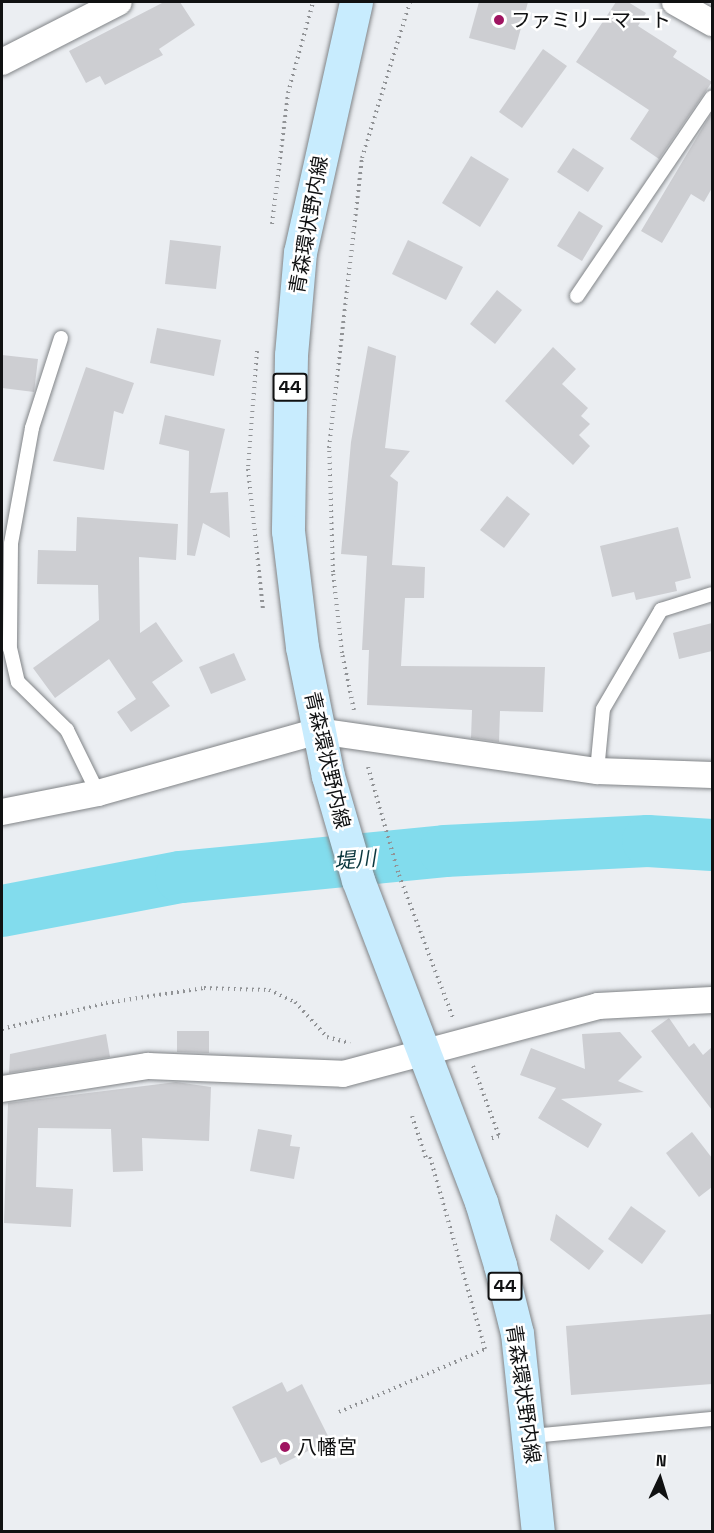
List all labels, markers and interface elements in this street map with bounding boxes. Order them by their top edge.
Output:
place label: ファミリーマート [511,8,671,32]
marker: ファミリーマート [492,13,506,27]
street label: 青森環状野内線 [285,154,333,296]
road number: 44 [272,372,308,402]
street label: 青森環状野内線 [300,689,354,831]
water label: 堤川 [333,846,377,874]
road number: 44 [487,1271,523,1301]
street label: 青森環状野内線 [501,1323,545,1465]
place label: 八幡宮 [297,1435,357,1459]
marker: 八幡宮 [278,1440,292,1454]
north arrow [630,1449,690,1509]
text: N [655,1450,667,1471]

